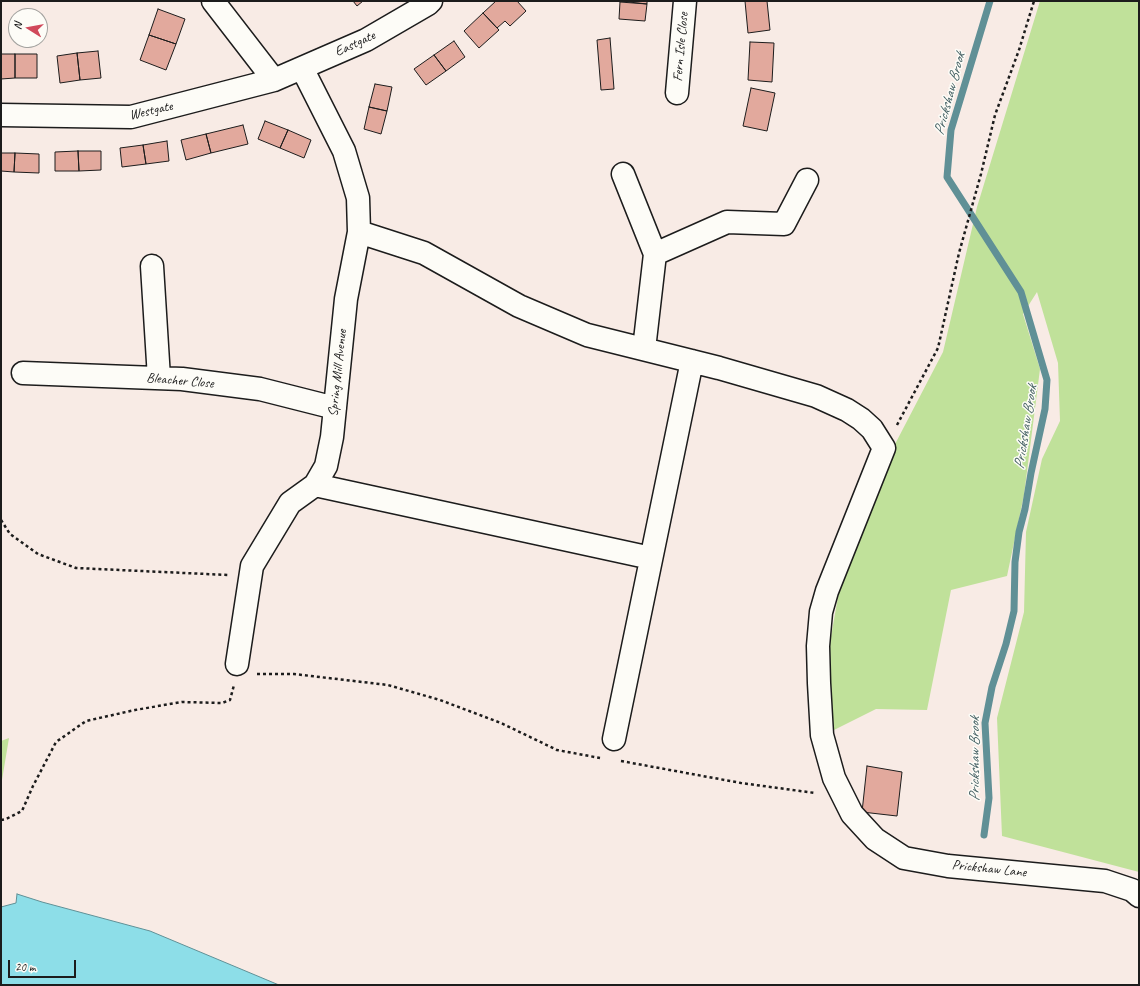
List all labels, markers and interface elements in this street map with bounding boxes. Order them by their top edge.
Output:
north arrow [8,8,48,48]
street label: Fern Isle Close [670,12,692,82]
text: N [10,21,25,31]
street label: Eastgate [332,27,378,61]
water label: Prickshaw Brook [930,51,970,137]
street label: Westgate [128,98,174,124]
street label: Spring Mill Avenue [325,329,351,417]
street label: Bleacher Close [146,370,214,392]
water label: Prickshaw Brook [1010,384,1042,470]
water label: Prickshaw Brook [966,717,984,801]
street label: Prickshaw Lane [951,857,1027,881]
scale bar [10,952,78,978]
text: 20 m [15,959,35,975]

